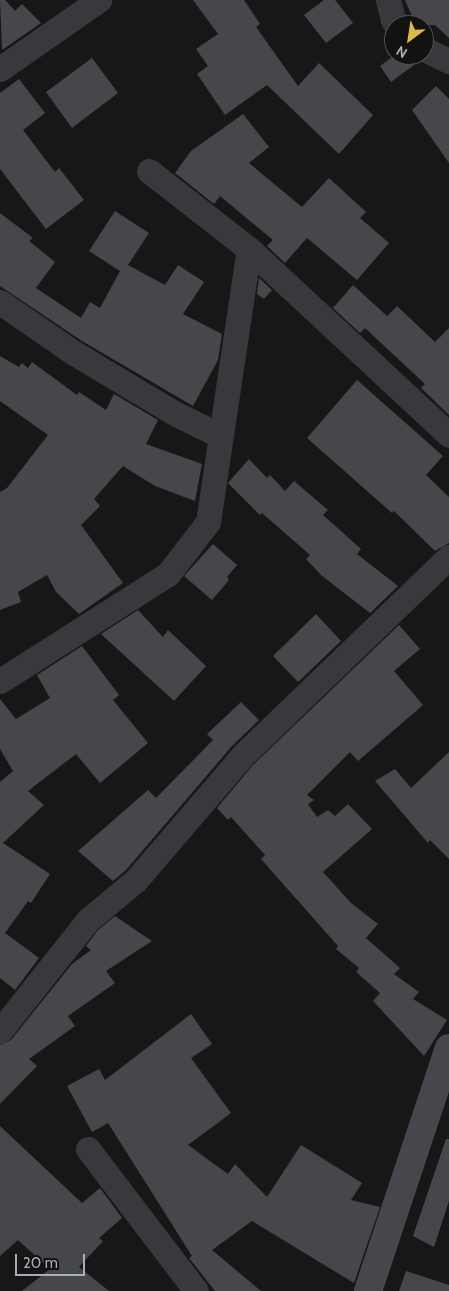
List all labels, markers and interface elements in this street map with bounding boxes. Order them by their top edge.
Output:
north arrow [384,15,434,65]
text: N [393,42,411,62]
scale bar [18,1244,88,1276]
text: 20 m [23,1254,58,1272]

